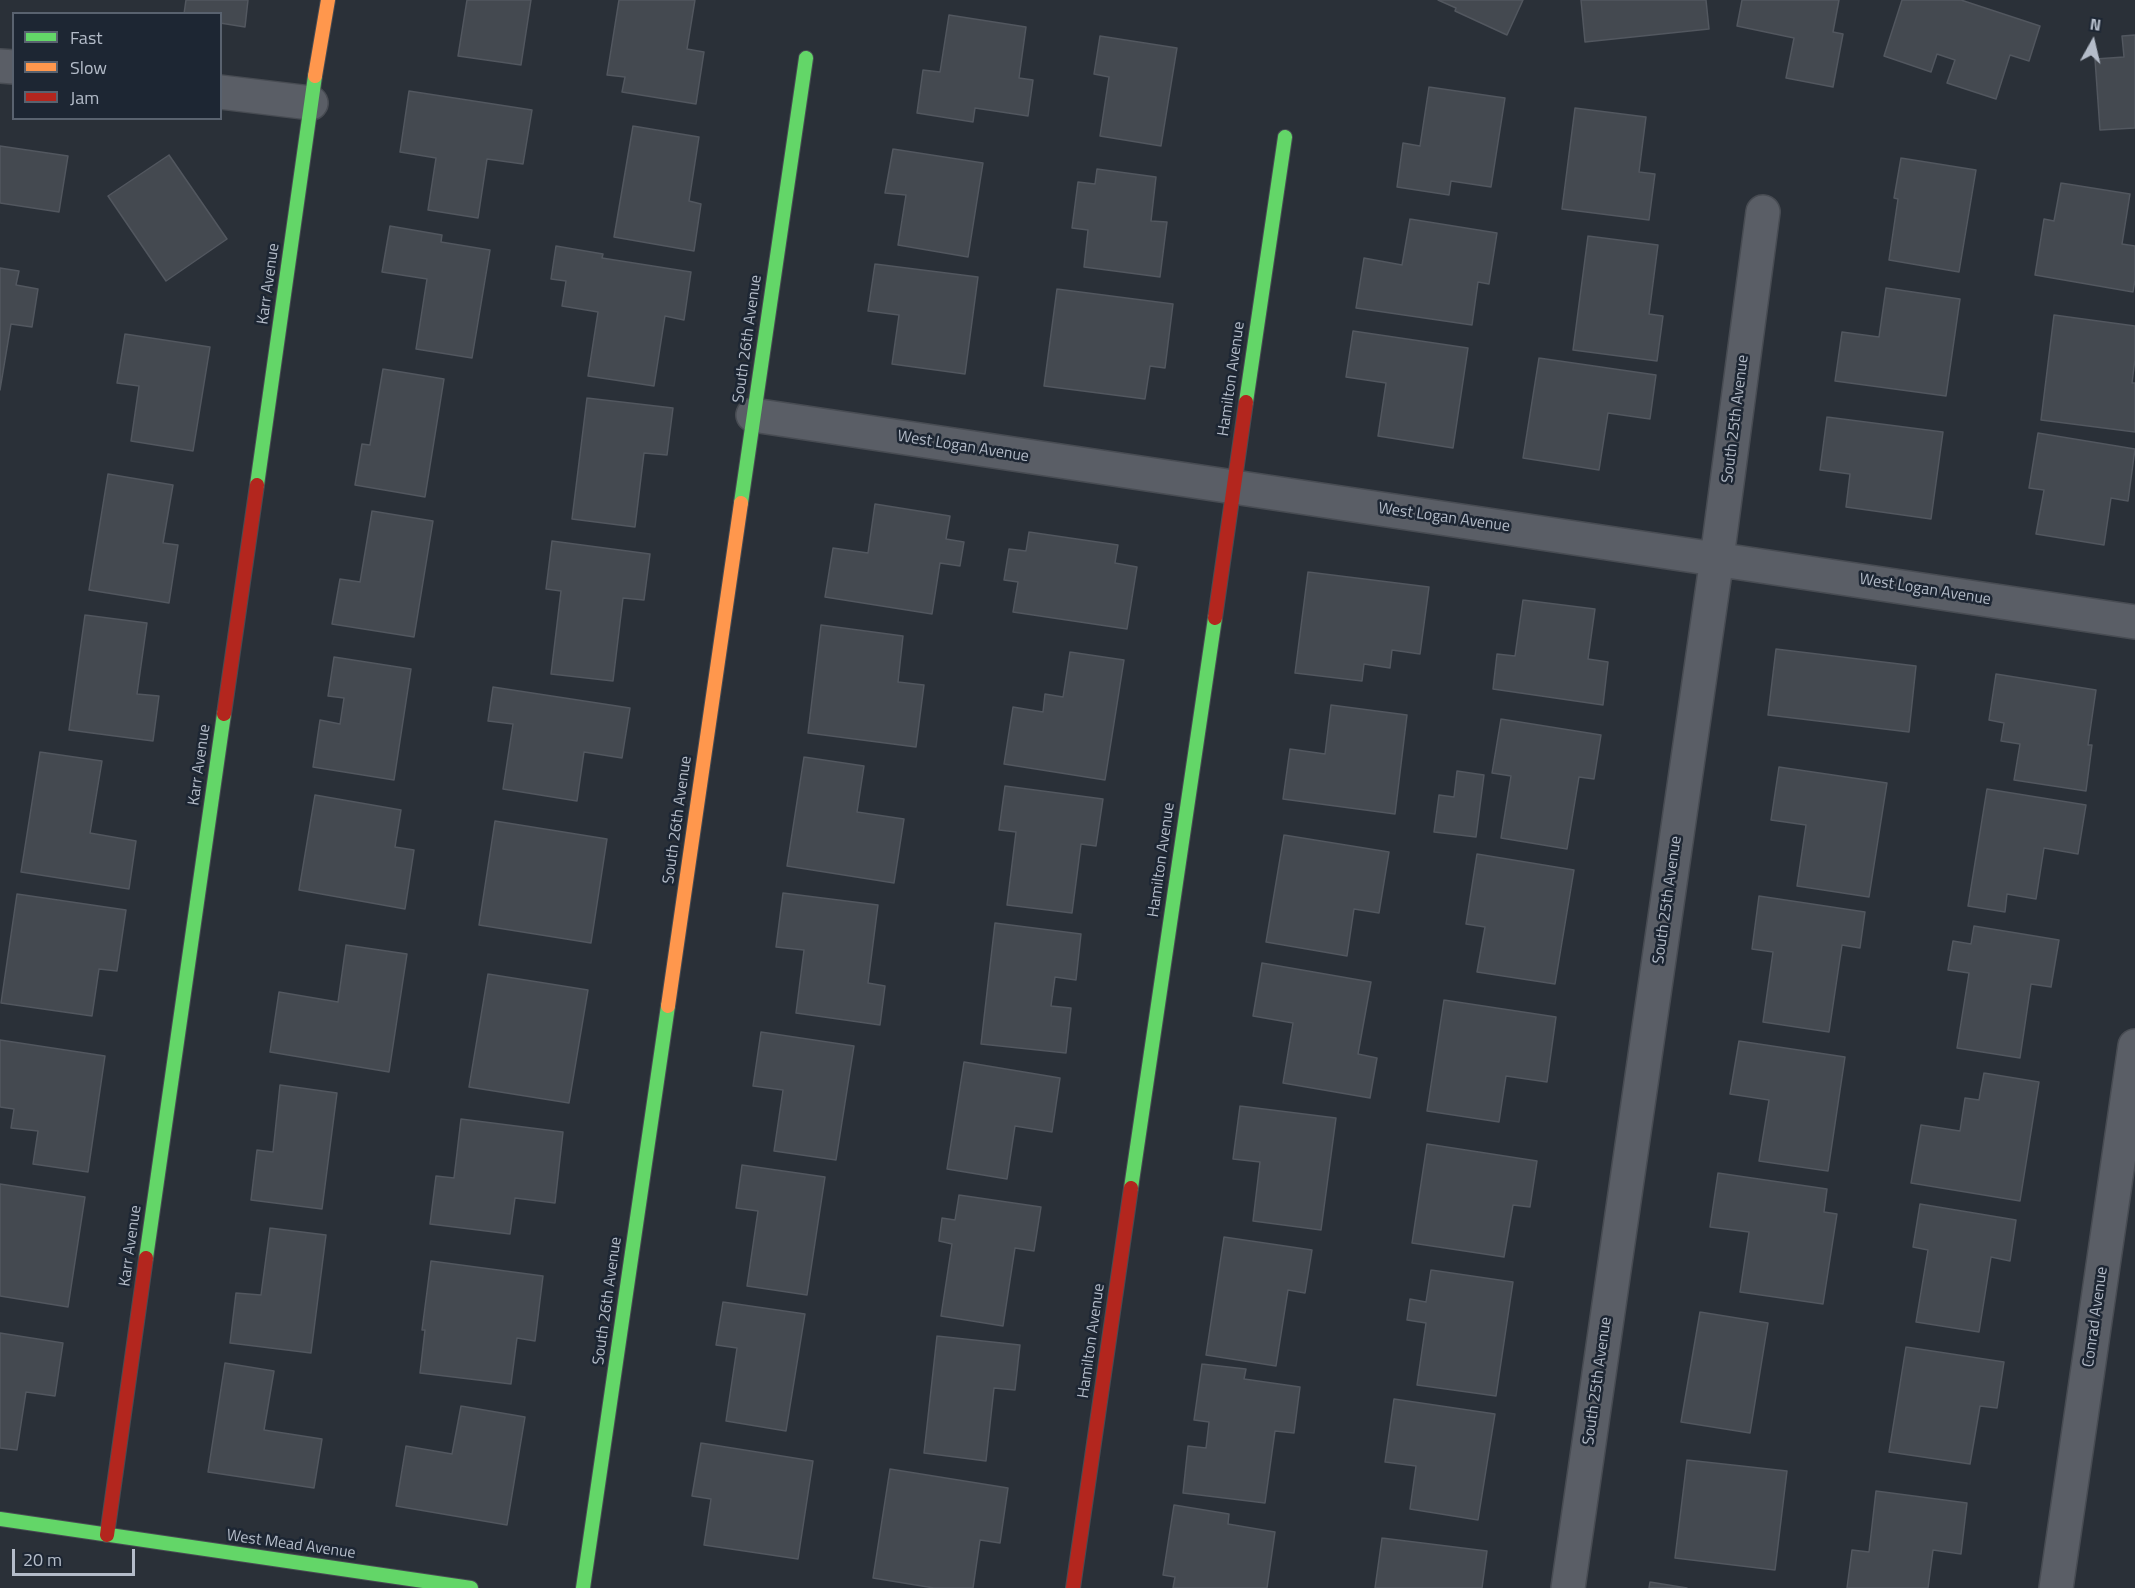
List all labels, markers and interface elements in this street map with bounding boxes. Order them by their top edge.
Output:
legend [12,12,222,120]
north arrow [2063,12,2123,72]
text: N [2088,12,2103,37]
text: Fast [70,24,103,51]
text: Slow [70,54,107,81]
text: Jam [70,84,99,111]
street label: Karr Avenue [254,242,284,326]
street label: South 26th Avenue [730,274,766,404]
street label: Hamilton Avenue [1214,320,1250,438]
street label: South 25th Avenue [1719,354,1753,484]
street label: West Logan Avenue [896,427,1030,467]
street label: West Logan Avenue [1377,499,1511,537]
street label: West Logan Avenue [1858,570,1992,610]
street label: Karr Avenue [185,723,215,807]
street label: South 26th Avenue [660,755,696,885]
street label: Hamilton Avenue [1144,801,1180,919]
street label: South 25th Avenue [1650,835,1686,965]
street label: Karr Avenue [116,1204,146,1288]
street label: South 26th Avenue [590,1236,626,1366]
street label: Conrad Avenue [2079,1266,2113,1368]
street label: Hamilton Avenue [1074,1282,1110,1400]
street label: South 25th Avenue [1580,1316,1616,1446]
street label: West Mead Avenue [225,1526,357,1564]
scale bar [15,1537,138,1575]
text: 20 m [23,1546,62,1573]

